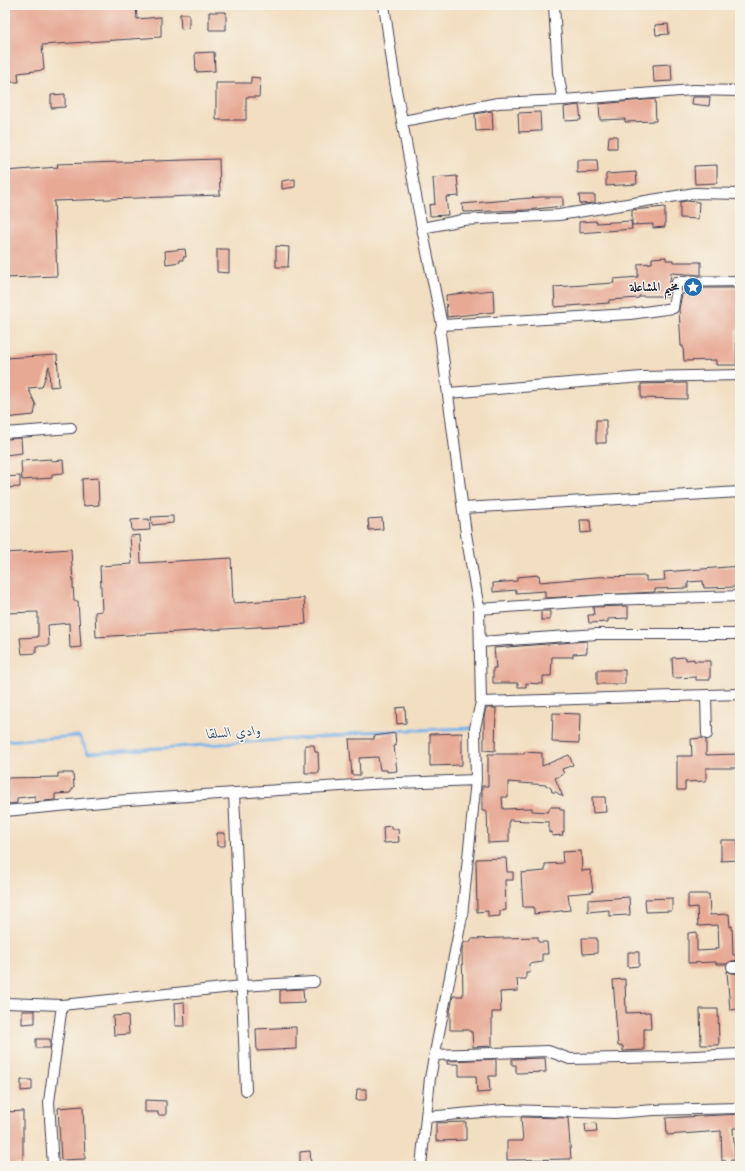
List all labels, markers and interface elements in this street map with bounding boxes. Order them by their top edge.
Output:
place icon: مخيم المشاعلة [682,276,704,298]
place label: مخيم المشاعلة [629,278,680,300]
water label: وادي السلقا [204,721,262,746]

